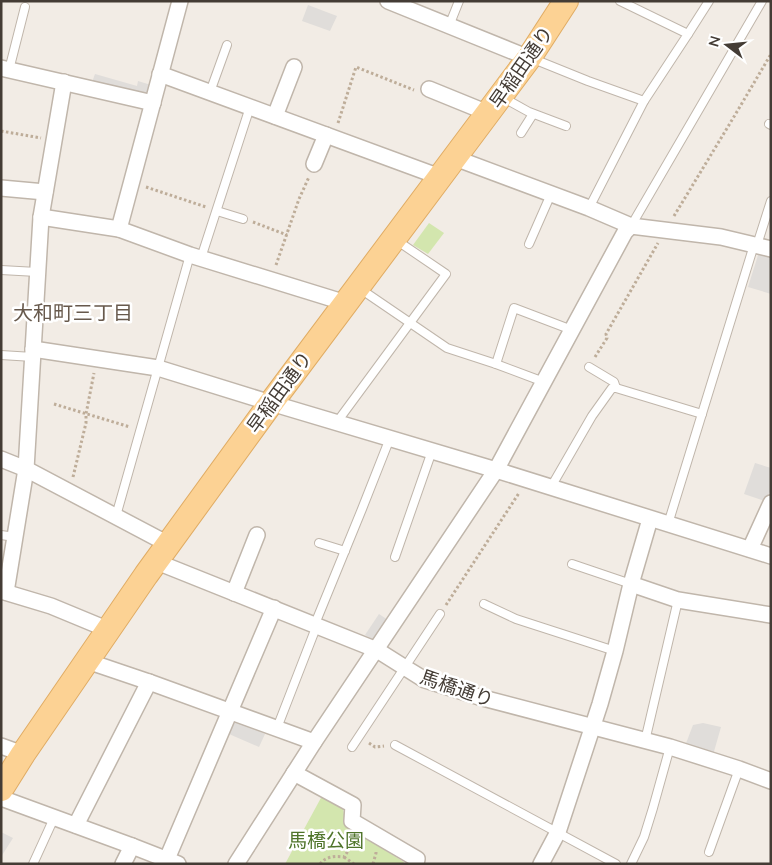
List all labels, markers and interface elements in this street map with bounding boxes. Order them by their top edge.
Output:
north arrow [702,20,752,70]
street label: 早稲田通り [484,21,558,113]
text: N [704,34,725,49]
district label: 大和町三丁目 [13,300,133,325]
street label: 早稲田通り [241,347,317,437]
street label: 馬橋通り [417,664,497,712]
park label: 馬橋公園 [288,828,364,852]

